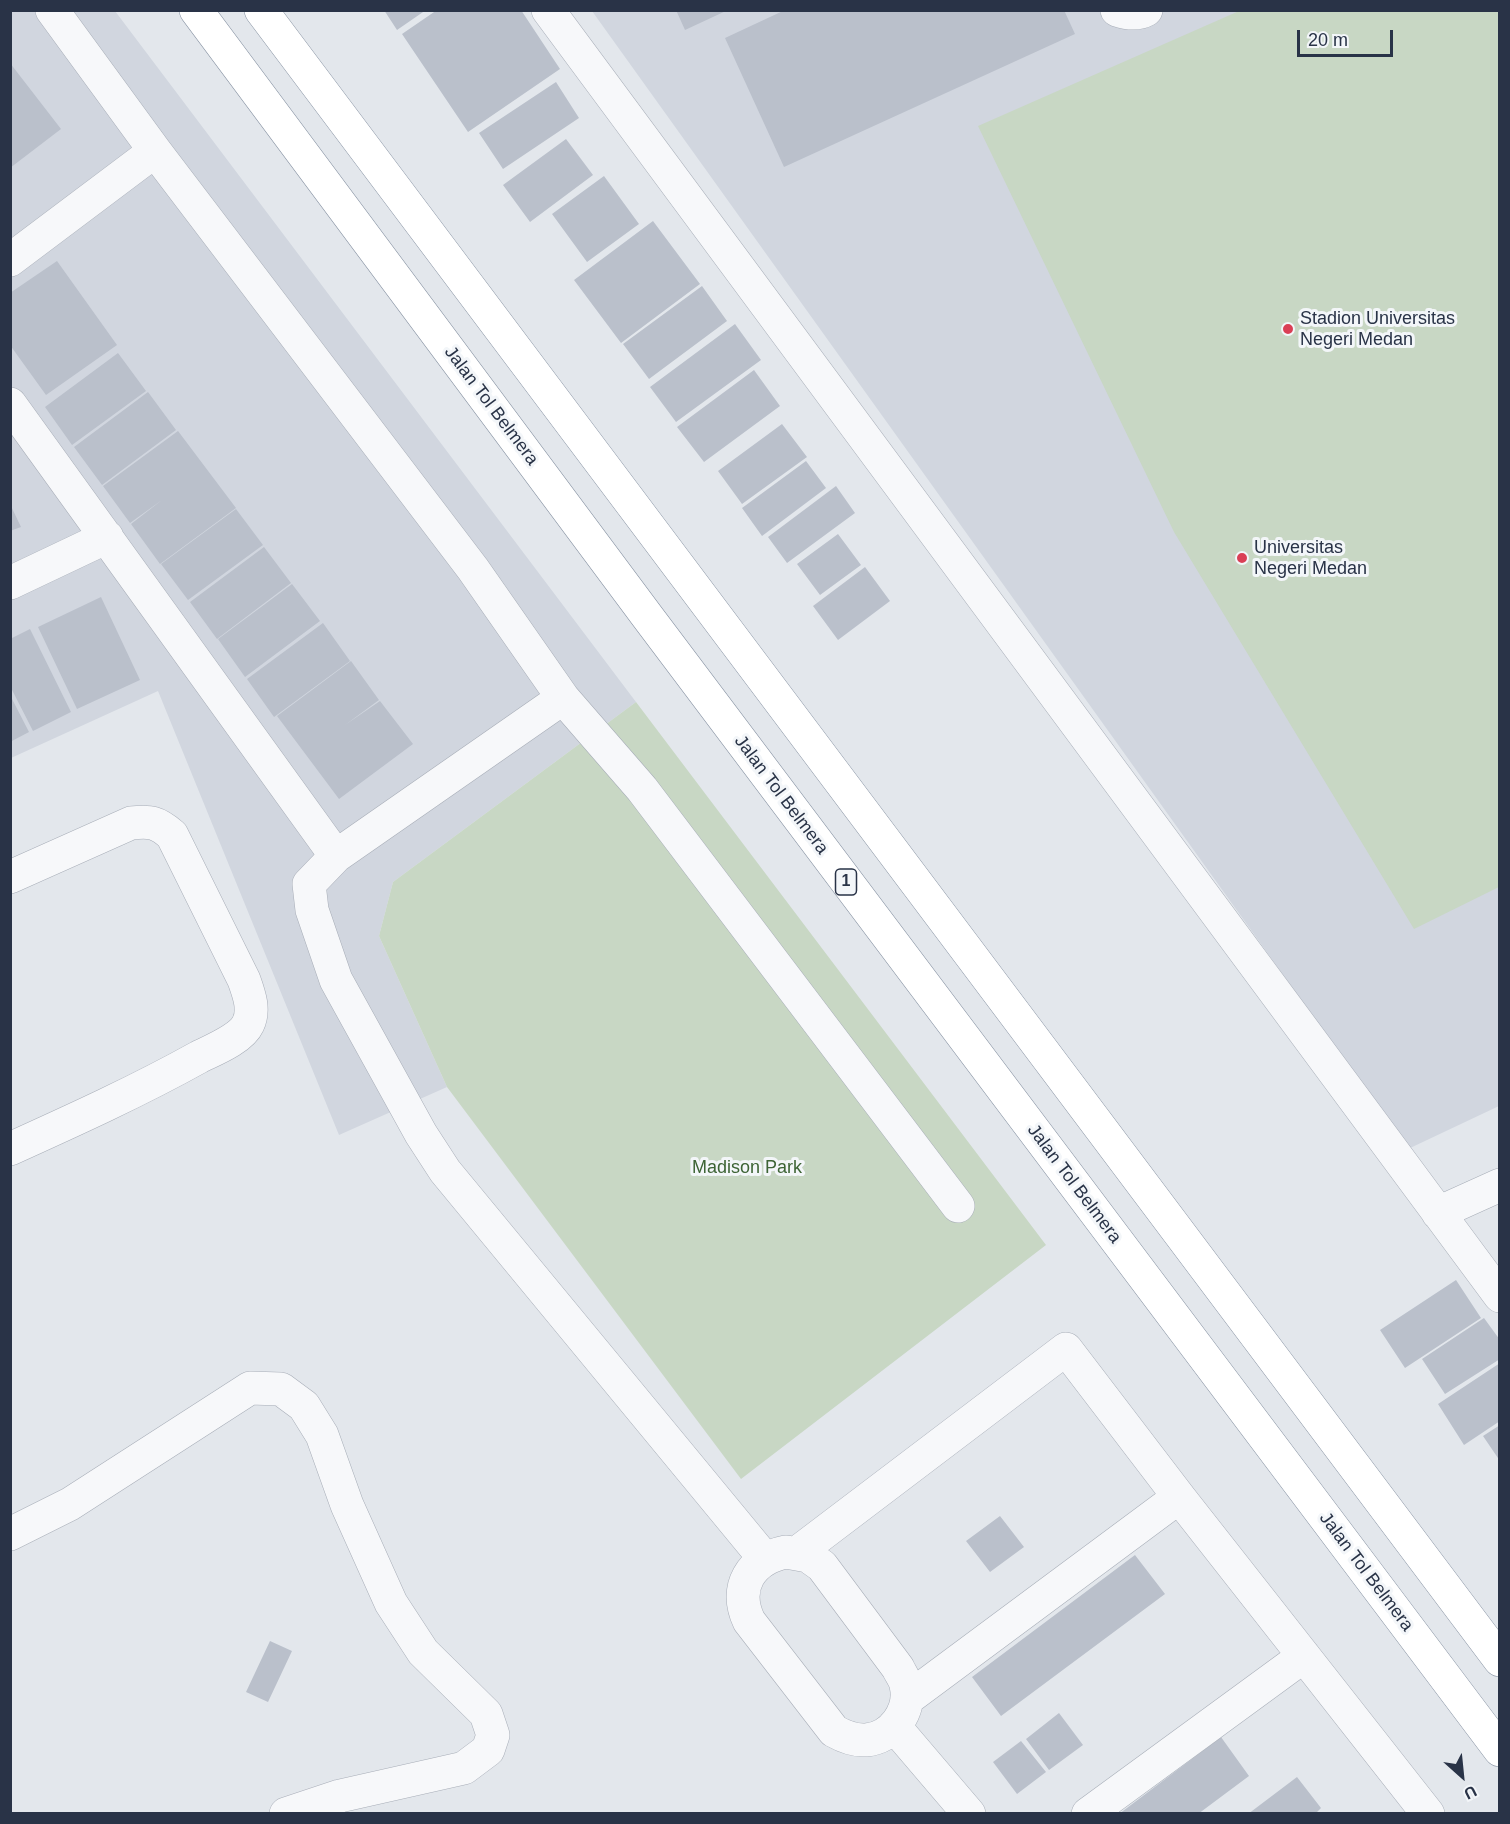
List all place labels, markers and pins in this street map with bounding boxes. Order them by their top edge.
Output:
place label: Stadion Universitas Negeri Medan [1300,308,1455,350]
marker: Stadion Universitas Negeri Medan [1281,322,1295,336]
place label: Universitas Negeri Medan [1254,537,1367,580]
marker: Universitas Negeri Medan [1235,551,1249,565]

